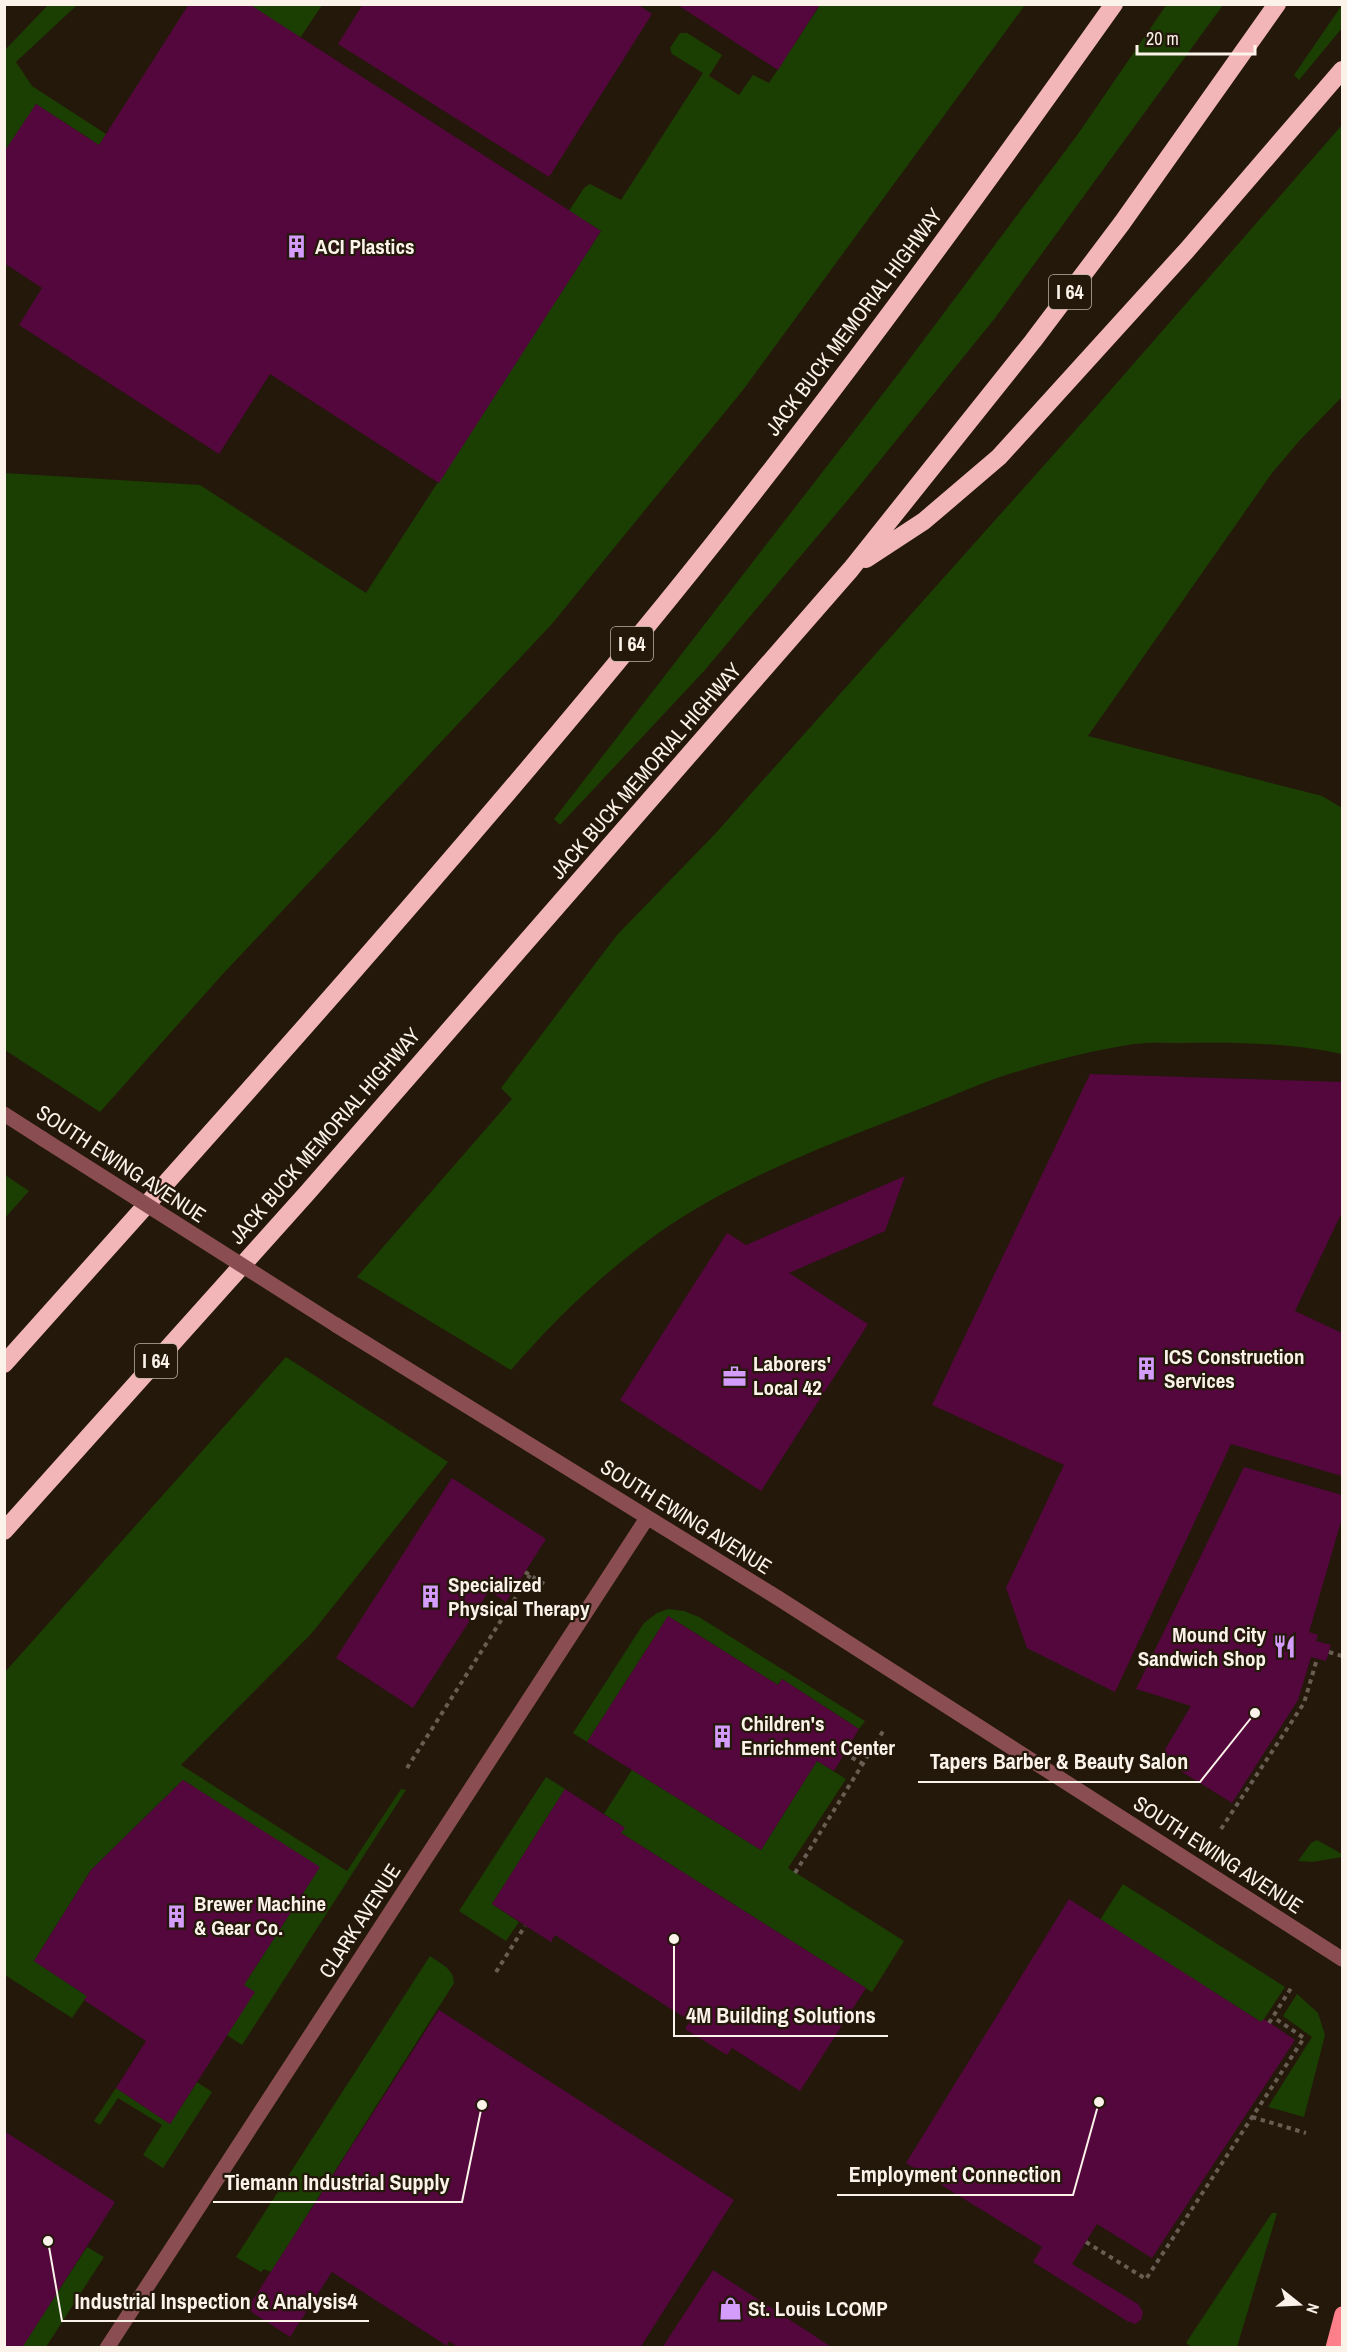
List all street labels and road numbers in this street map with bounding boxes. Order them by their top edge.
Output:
street label: JACK BUCK MEMORIAL HIGHWAY [758,202,949,441]
road number: I 64 [1049,275,1091,309]
road number: I 64 [611,627,653,661]
street label: JACK BUCK MEMORIAL HIGHWAY [544,656,748,885]
street label: JACK BUCK MEMORIAL HIGHWAY [223,1021,427,1250]
street label: SOUTH EWING AVENUE [31,1098,212,1229]
road number: I 64 [135,1344,177,1378]
street label: SOUTH EWING AVENUE [595,1452,777,1581]
street label: SOUTH EWING AVENUE [1128,1789,1309,1920]
street label: CLARK AVENUE [312,1858,407,1983]

